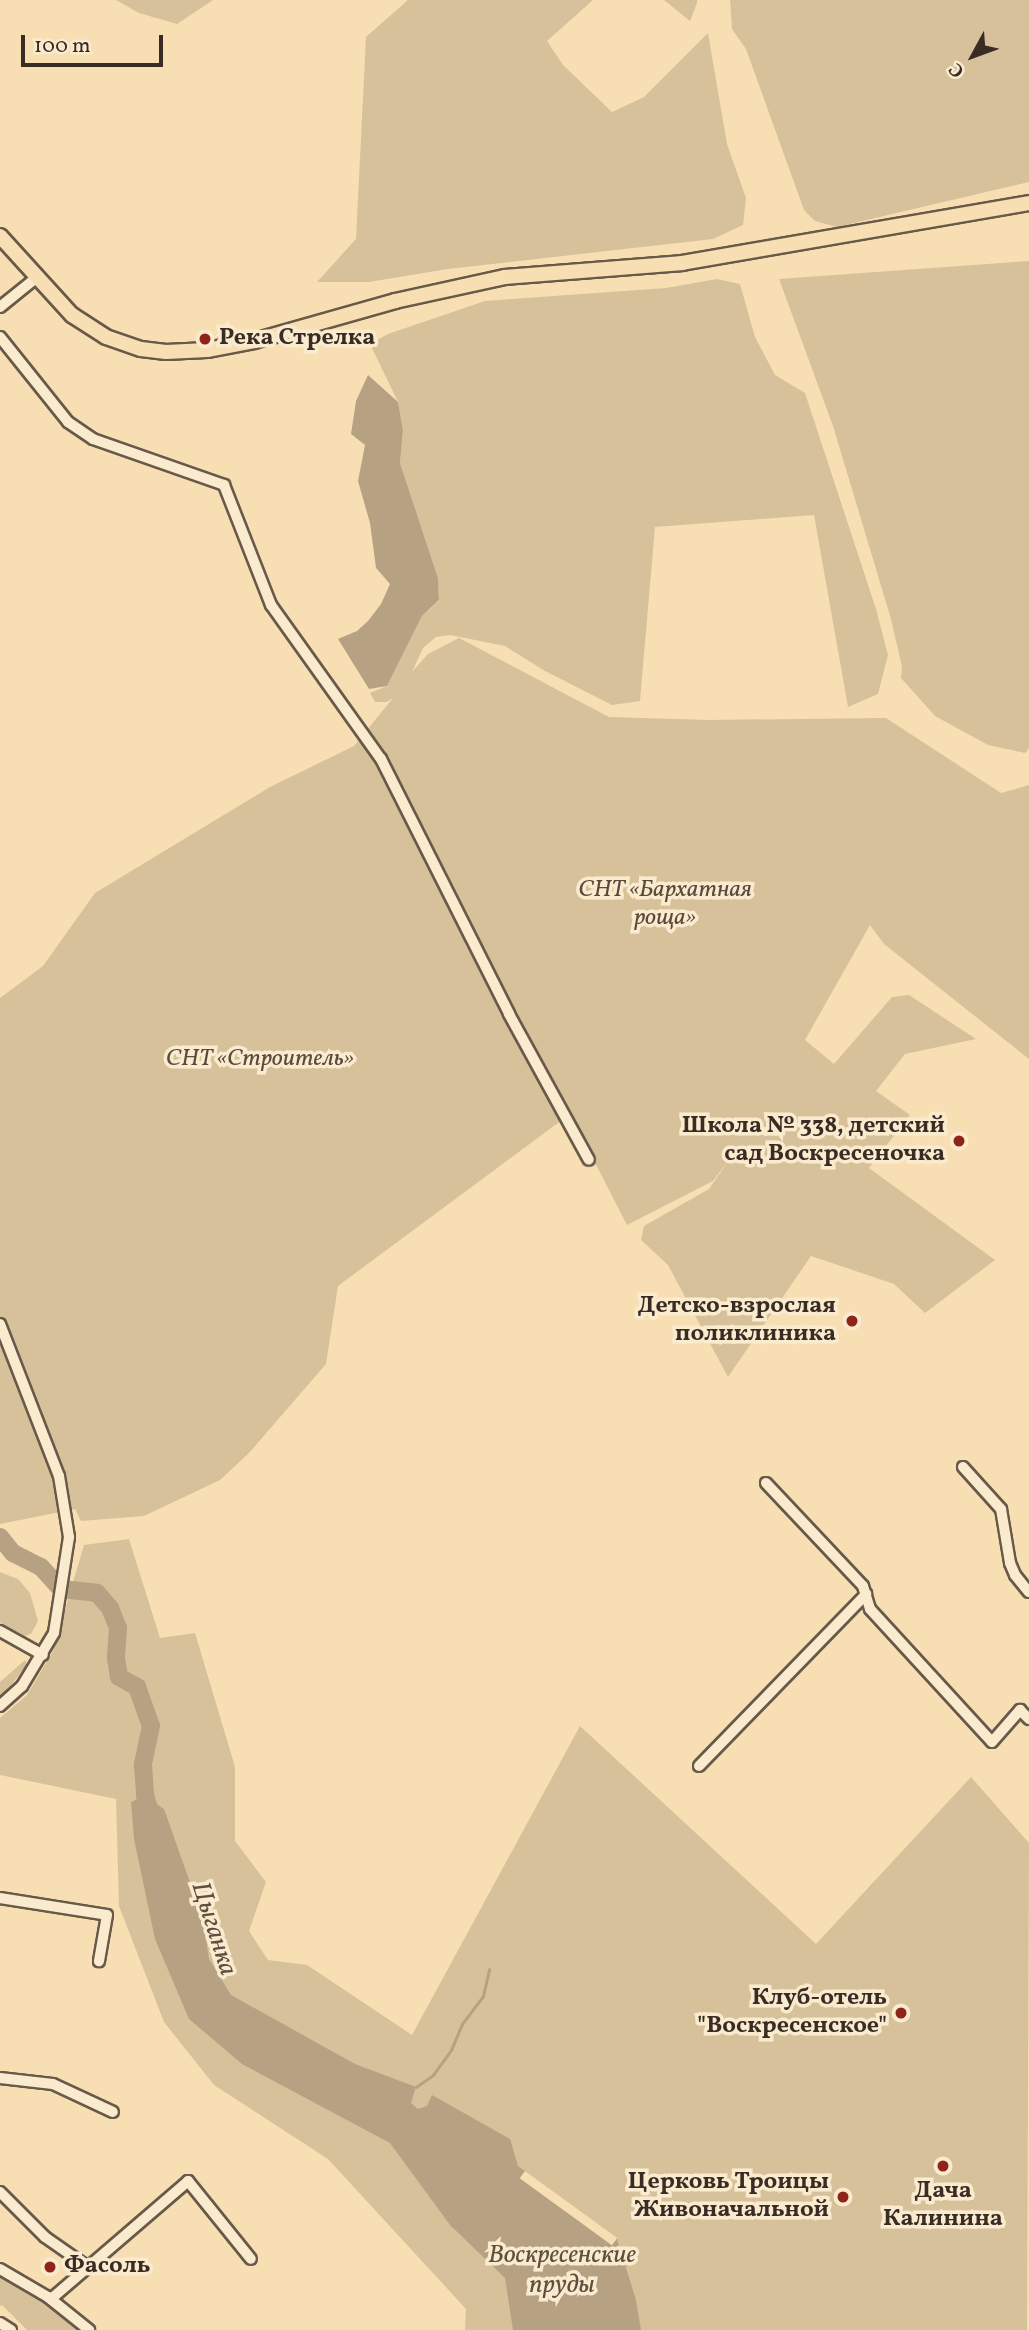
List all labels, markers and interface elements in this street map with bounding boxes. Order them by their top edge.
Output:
scale bar [24,21,166,65]
north arrow [938,21,1008,91]
text: 100 m [34,32,91,61]
text: С [943,57,971,83]
place label: Река Стрелка [219,325,375,353]
marker: Река Стрелка [197,331,213,347]
park label: СНТ «Бархатная роща» [578,877,752,933]
park label: СНТ «Строитель» [166,1046,354,1074]
place label: Школа № 338, детский сад Воскресеночка [682,1113,945,1169]
marker: Школа № 338, детский сад Воскресеночка [951,1133,967,1149]
place label: Детско-взрослая поликлиника [637,1293,836,1349]
marker: Детско-взрослая поликлиника [842,1311,862,1331]
water label: Цыганка [183,1878,243,1980]
place label: Клуб-отель "Воскресенское" [697,1985,887,2041]
marker: Клуб-отель "Воскресенское" [893,2005,909,2021]
marker: Дача Калинина [935,2158,951,2174]
place label: Церковь Троицы Живоначальной [627,2169,829,2225]
place label: Дача Калинина [883,2178,1003,2234]
marker: Церковь Троицы Живоначальной [835,2189,851,2205]
water label: Воскресенские пруды [488,2240,636,2302]
place label: Фасоль [64,2253,151,2281]
marker: Фасоль [42,2259,58,2275]

